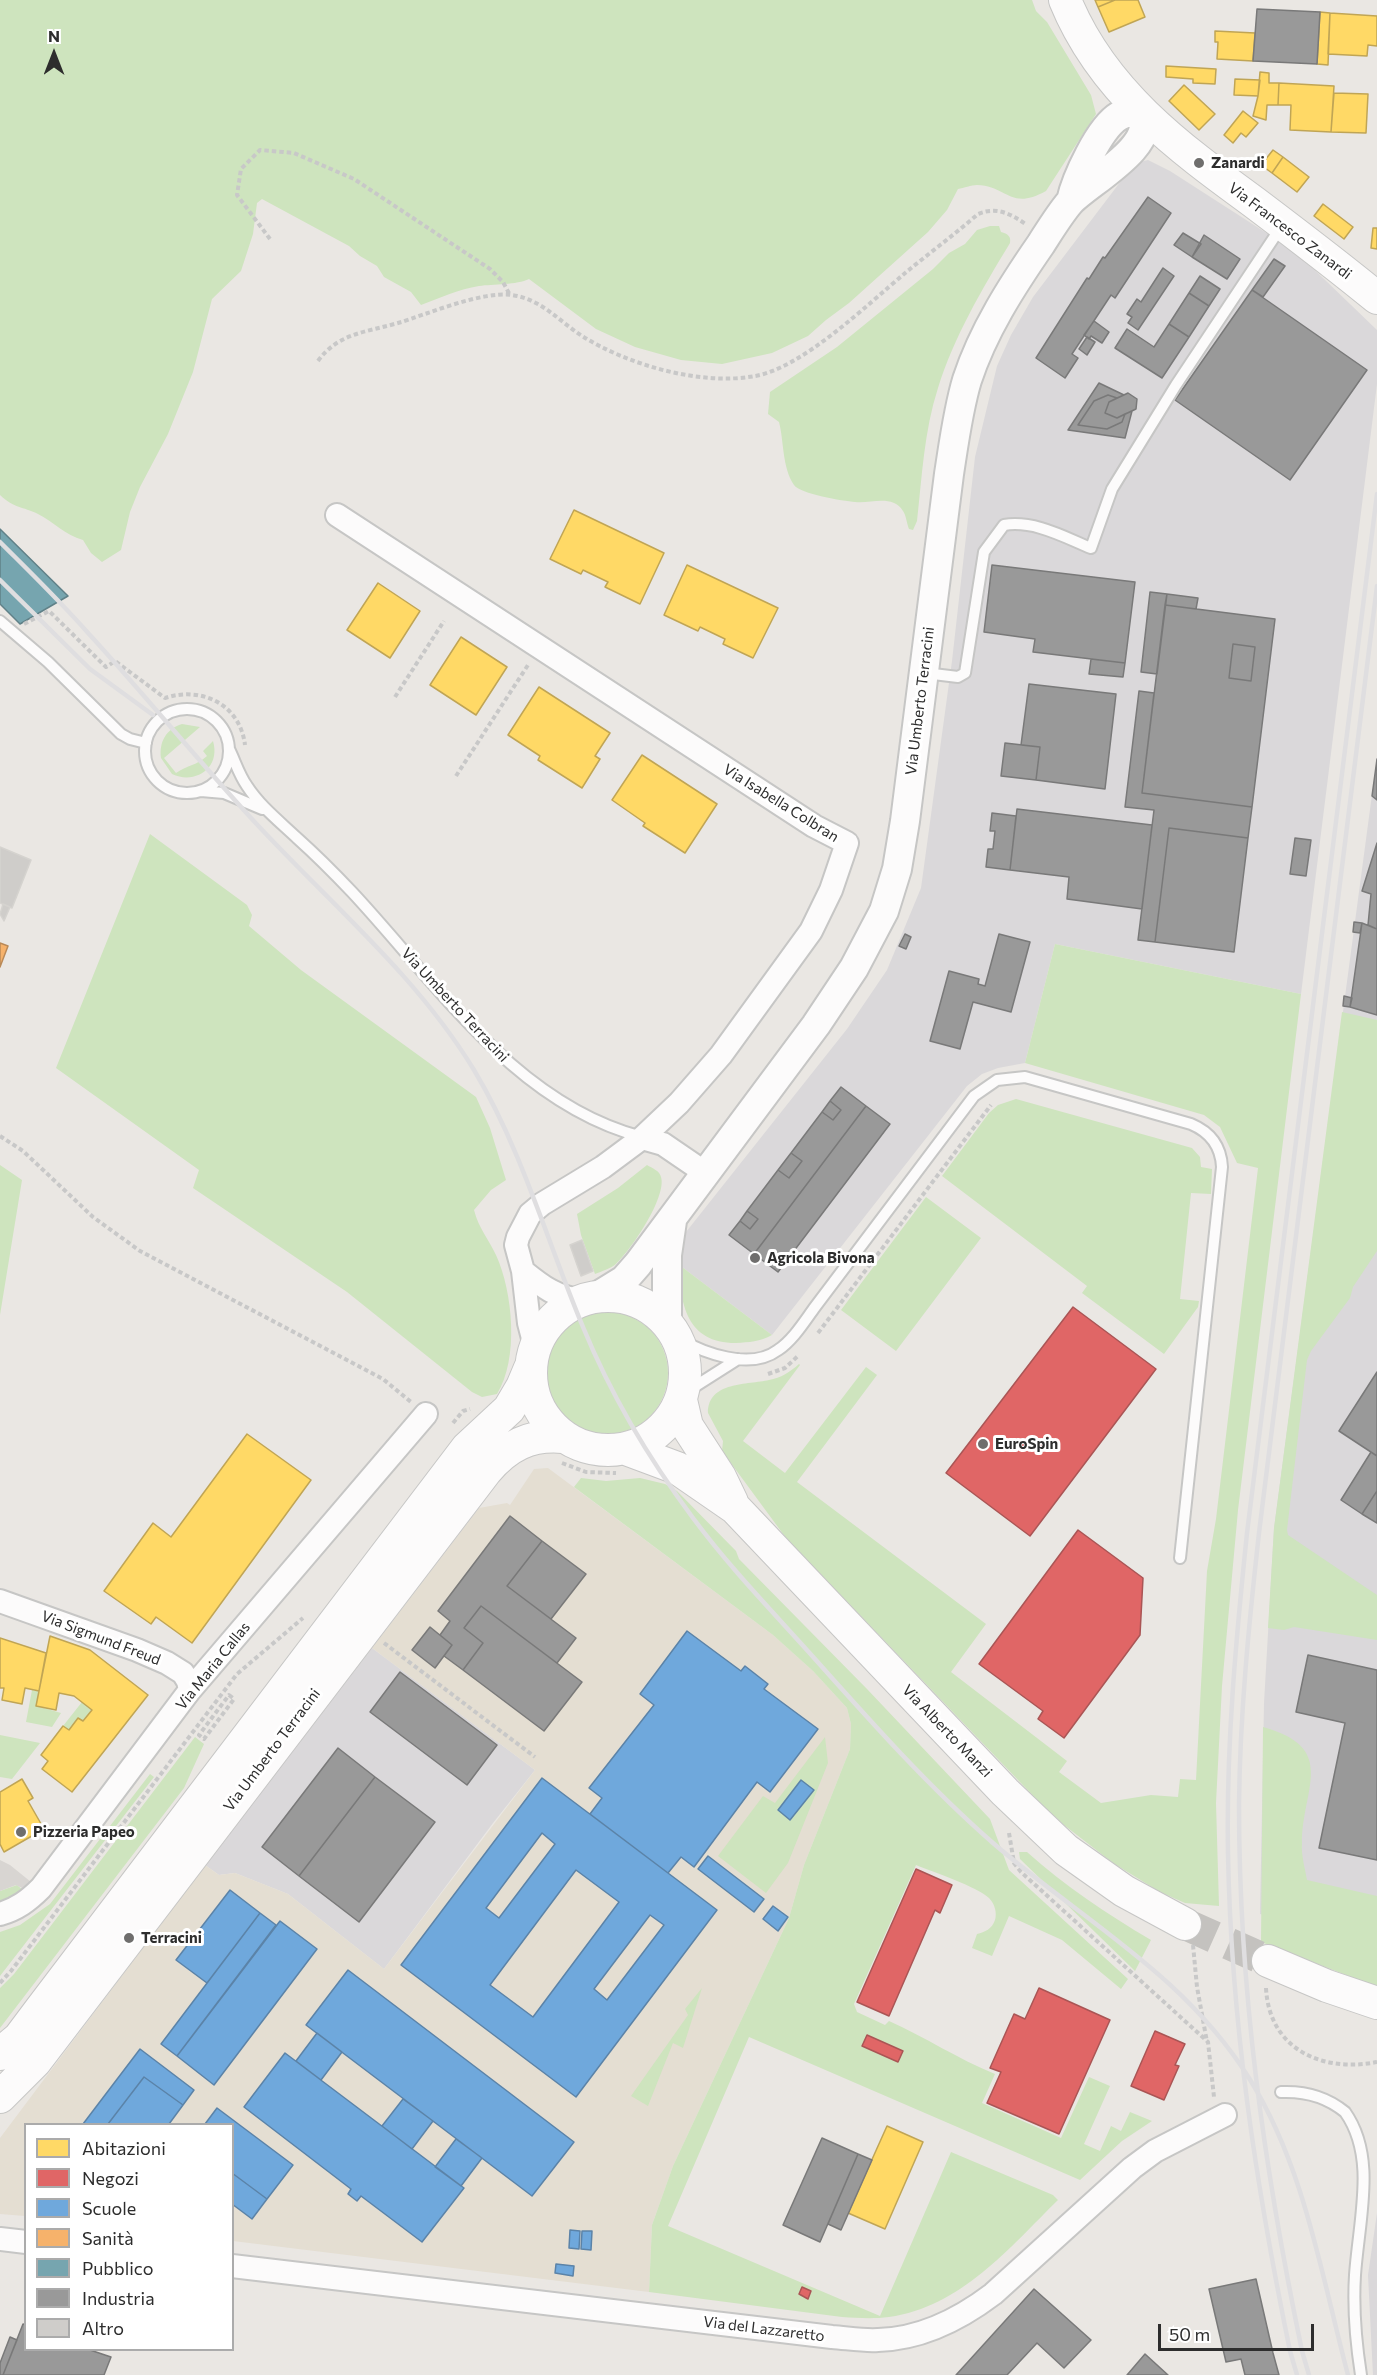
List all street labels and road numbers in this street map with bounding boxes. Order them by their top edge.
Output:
street label: Via Francesco Zanardi [1225,179,1355,283]
street label: Via Umberto Terracini [902,626,938,776]
street label: Via Isabella Colbran [720,760,842,846]
street label: Via Umberto Terracini [397,944,513,1066]
street label: Via Sigmund Freud [39,1607,163,1669]
street label: Via Maria Callas [172,1618,254,1714]
street label: Via Alberto Manzi [898,1681,996,1781]
street label: Via Umberto Terracini [220,1685,324,1815]
street label: Via del Lazzaretto [702,2313,826,2345]

